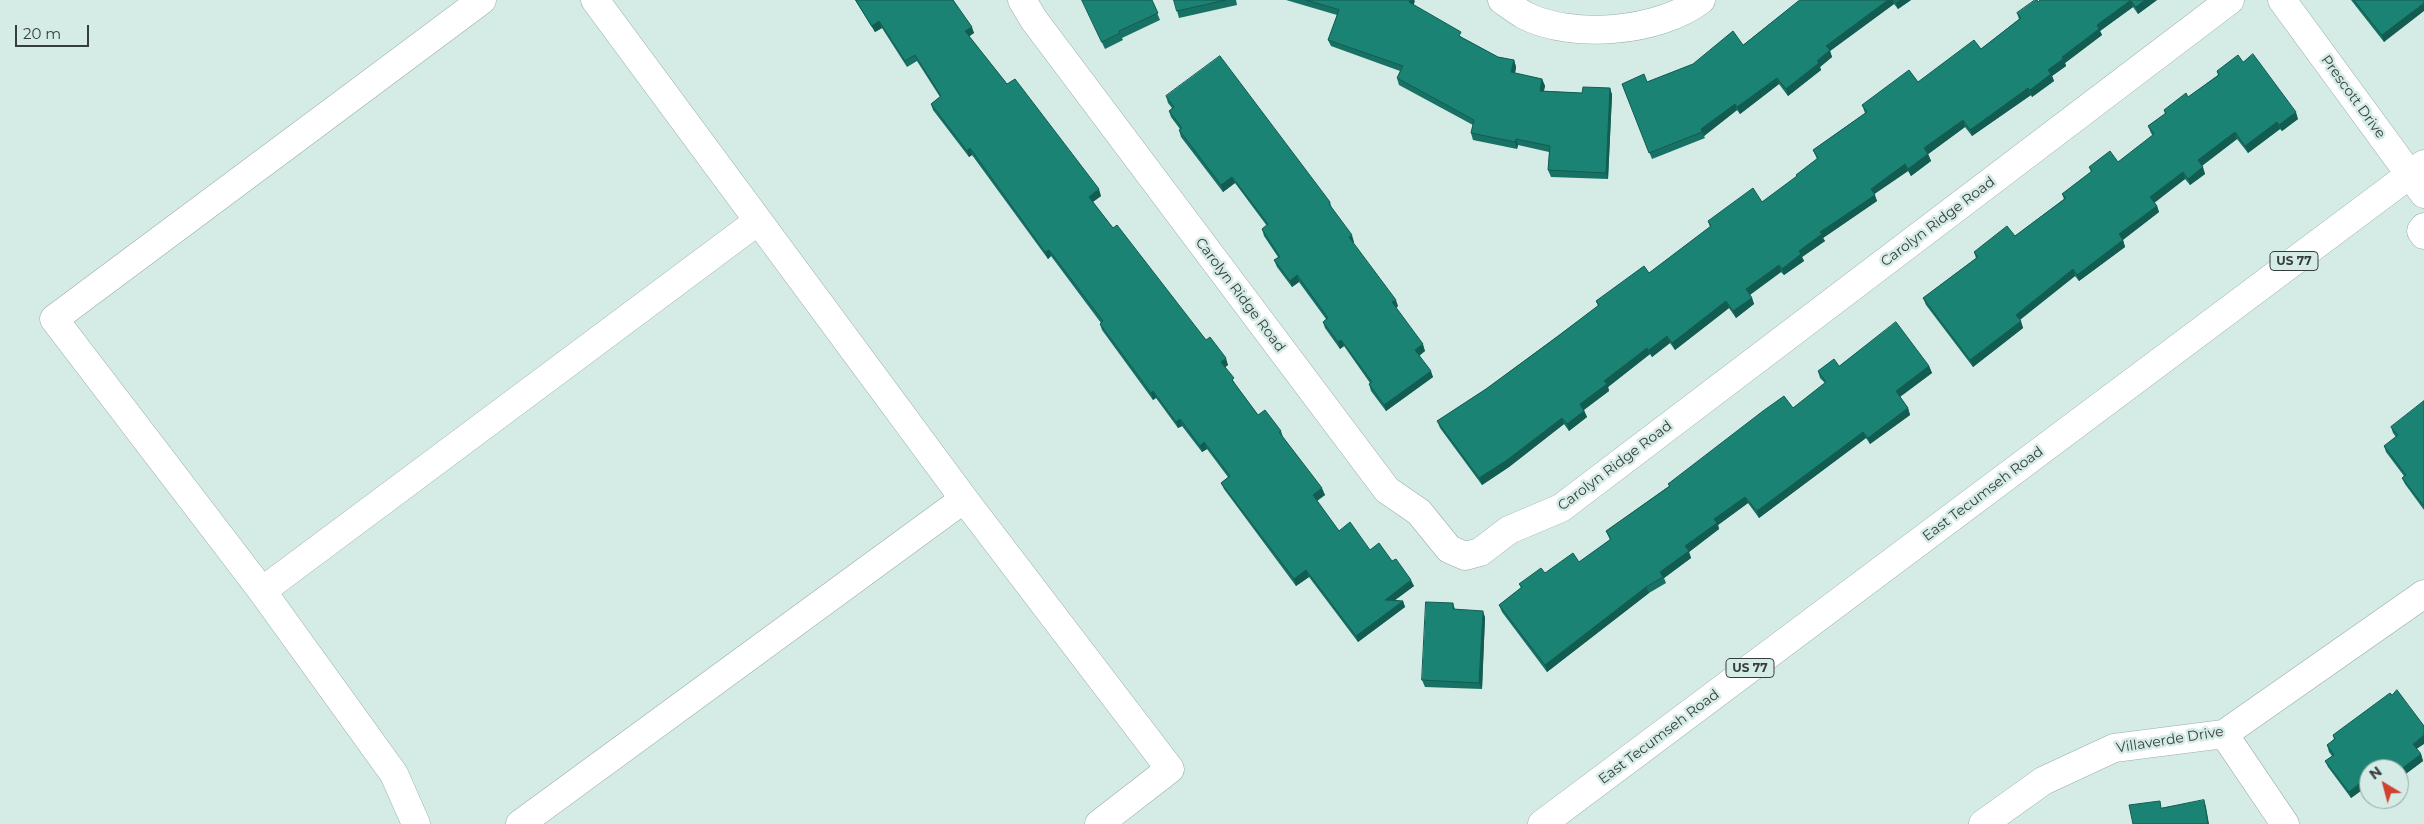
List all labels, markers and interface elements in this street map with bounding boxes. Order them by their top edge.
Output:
scale bar [18,15,91,47]
text: 20 m [23,24,61,43]
street label: Prescott Drive [2317,52,2389,142]
street label: Carolyn Ridge Road [1878,174,1998,270]
street label: Carolyn Ridge Road [1192,235,1288,355]
road number: US 77 [2270,252,2318,270]
street label: Carolyn Ridge Road [1555,418,1675,514]
street label: East Tecumseh Road [1919,443,2047,545]
road number: US 77 [1726,658,1774,678]
street label: East Tecumseh Road [1595,686,1723,788]
street label: Villaverde Drive [2115,723,2225,757]
north arrow [2359,759,2409,809]
text: N [2366,762,2386,783]

